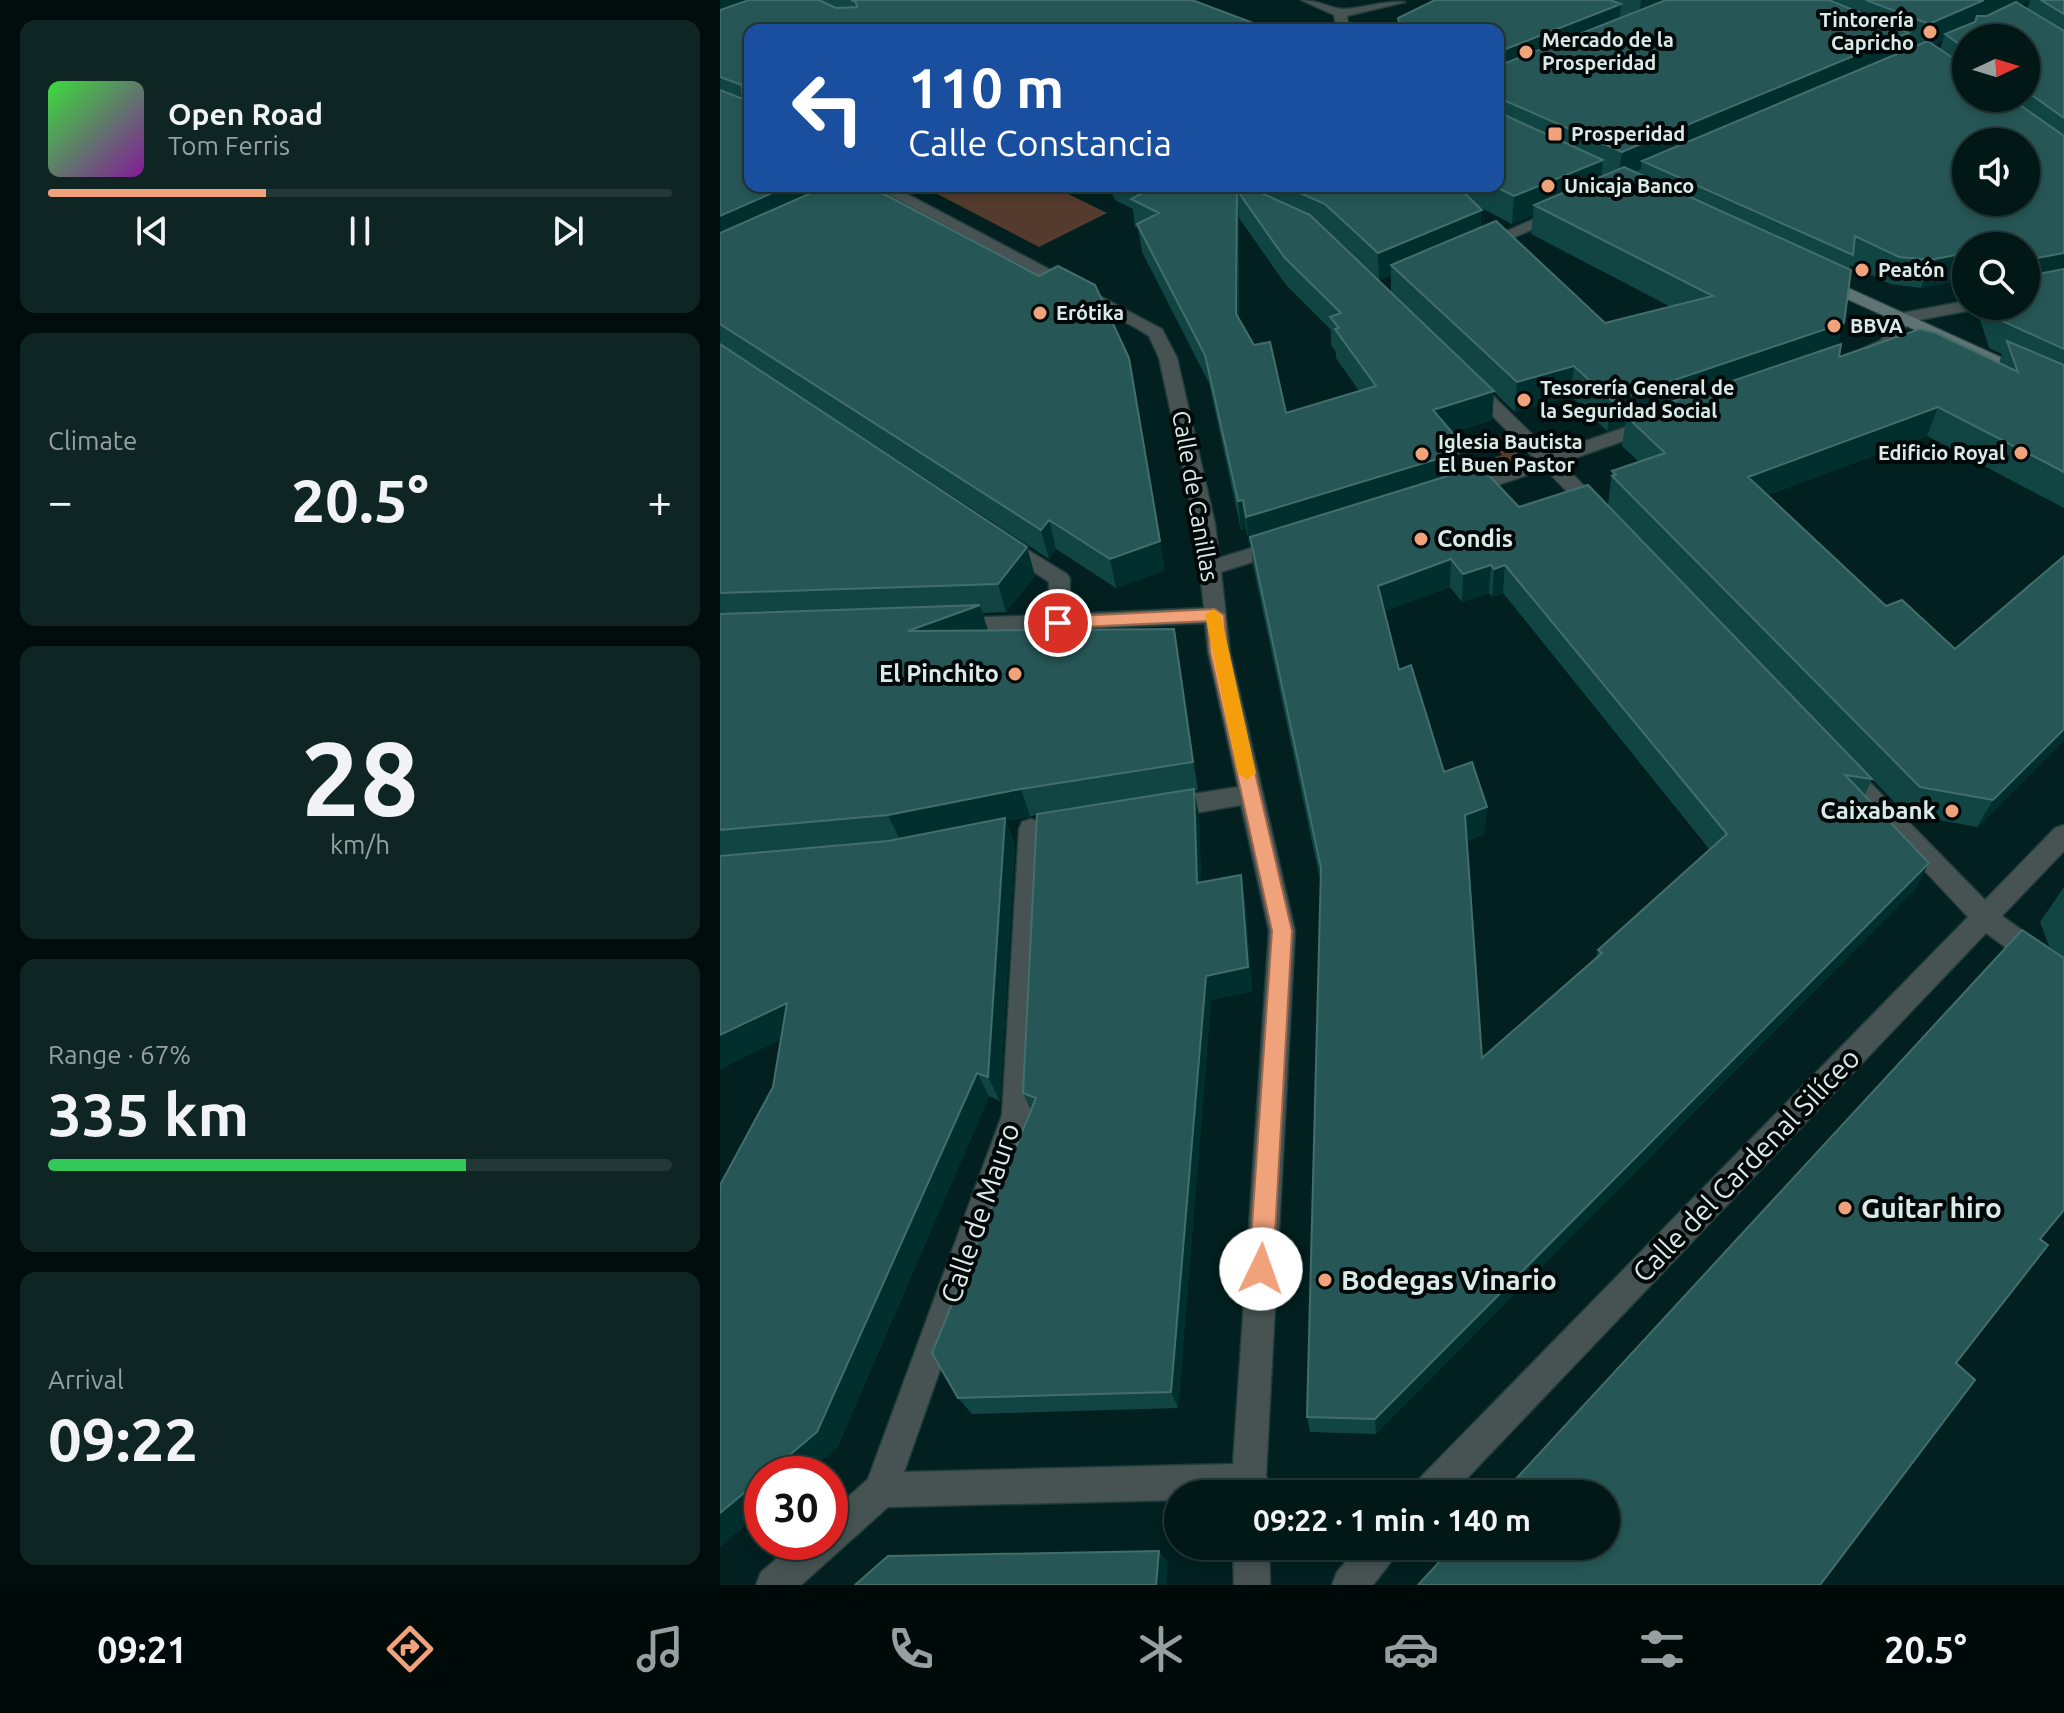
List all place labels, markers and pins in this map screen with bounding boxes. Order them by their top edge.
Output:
place label: Tintorería Capricho [1820,8,1914,54]
marker: Tintorería Capricho [1921,23,1939,41]
place label: Mercado de la Prosperidad [1542,28,1674,74]
marker: Mercado de la Prosperidad [1517,43,1535,61]
place label: Prosperidad [1571,122,1685,145]
marker: Prosperidad [1546,125,1564,143]
place label: Unicaja Banco [1564,174,1694,197]
marker: Unicaja Banco [1539,177,1557,195]
place label: Peatón [1878,258,1945,281]
marker: Peatón [1853,261,1871,279]
place label: Erótika [1056,301,1124,324]
marker: Erótika [1031,304,1049,322]
place label: BBVA [1850,314,1903,337]
marker: BBVA [1825,317,1843,335]
place label: Tesorería General de la Seguridad Social [1540,376,1734,422]
marker: Tesorería General de la Seguridad Social [1515,391,1533,409]
place label: Iglesia Bautista El Buen Pastor [1438,430,1583,476]
place label: Edificio Royal [1878,441,2005,464]
marker: Edificio Royal [2012,444,2030,462]
marker: Iglesia Bautista El Buen Pastor [1413,445,1431,463]
place label: Condis [1437,525,1513,552]
marker: Condis [1412,530,1430,548]
pin [1024,589,1092,657]
place label: El Pinchito [879,660,999,687]
marker: El Pinchito [1006,665,1024,683]
place label: Caixabank [1820,797,1937,824]
marker: Caixabank [1943,802,1961,820]
place label: Guitar hiro [1861,1192,2002,1223]
marker: Guitar hiro [1836,1199,1854,1217]
place label: Bodegas Vinario [1341,1264,1557,1295]
marker: Bodegas Vinario [1316,1271,1334,1289]

